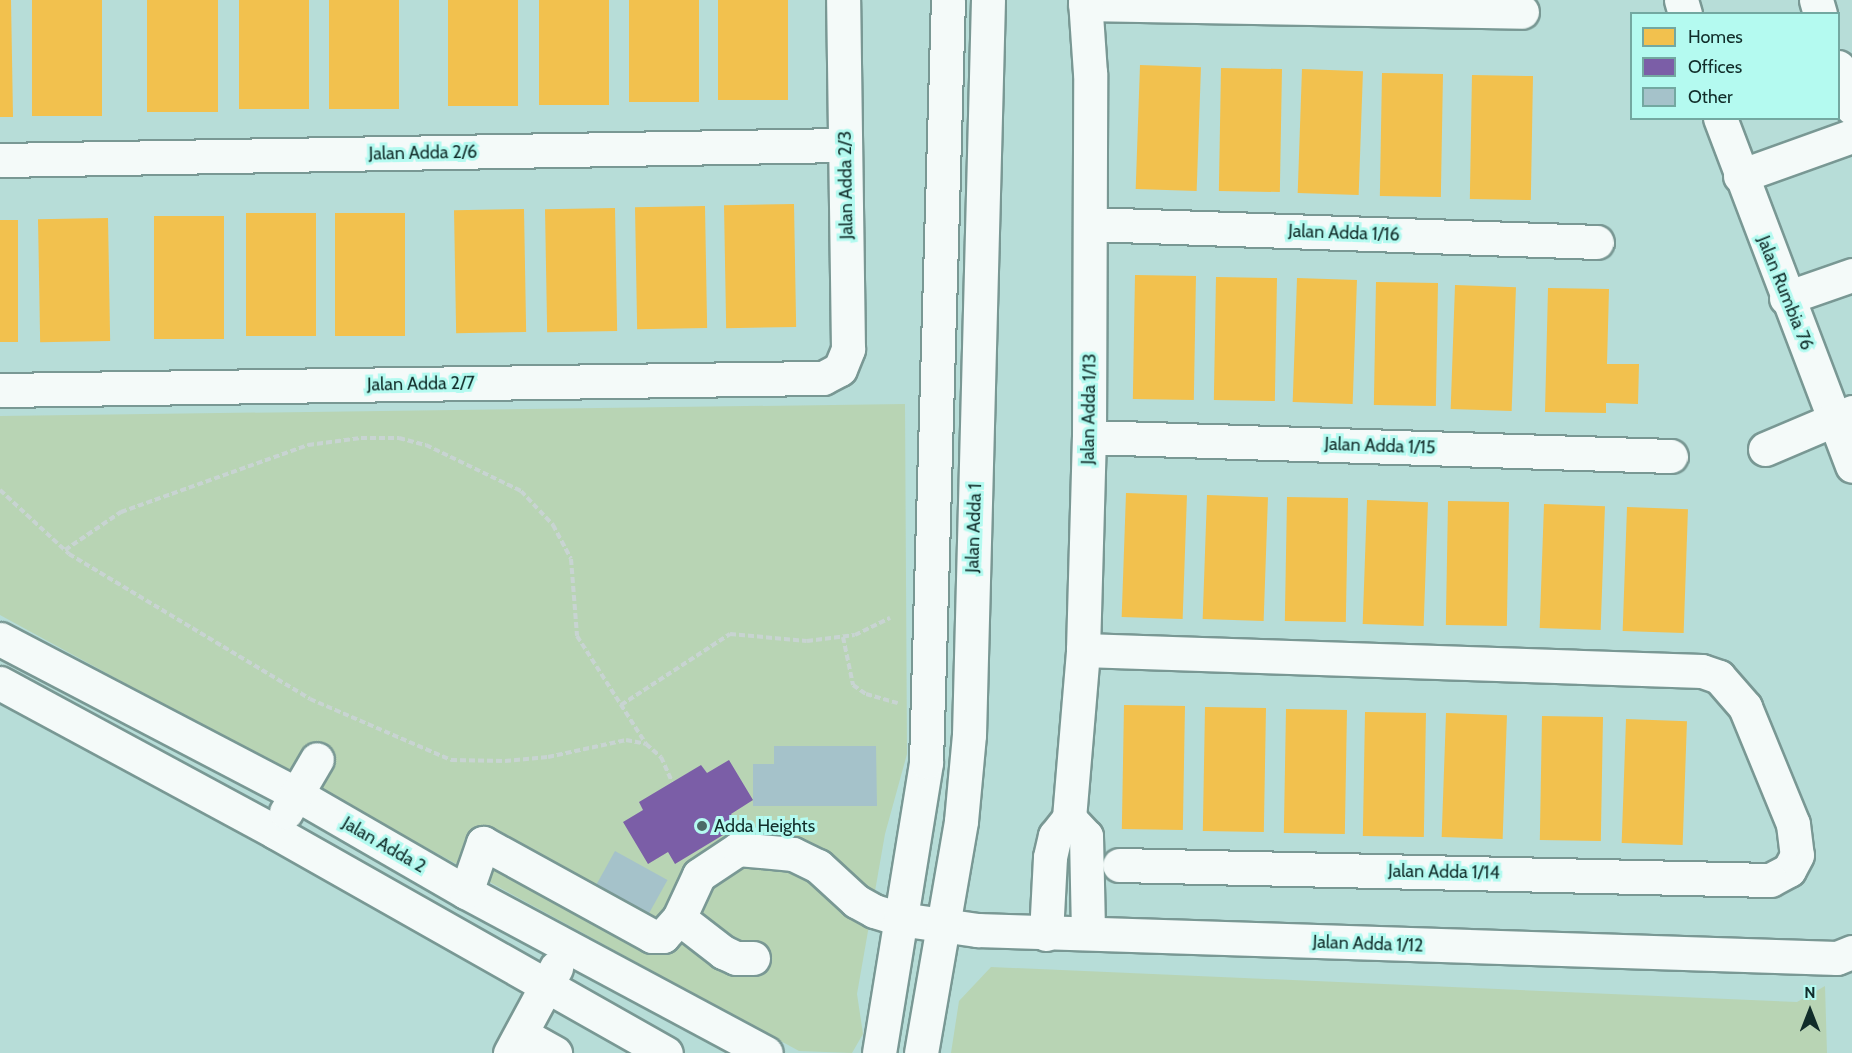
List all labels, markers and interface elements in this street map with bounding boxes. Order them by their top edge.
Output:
legend [1630,12,1840,120]
text: Homes [1688,26,1743,48]
text: Offices [1688,56,1742,78]
text: Other [1688,86,1733,108]
street label: Jalan Adda 2/3 [834,131,858,239]
street label: Jalan Adda 2/6 [369,141,477,165]
street label: Jalan Adda 1/16 [1288,220,1400,246]
street label: Jalan Rumbia 76 [1752,233,1818,353]
street label: Jalan Adda 1/13 [1077,353,1101,465]
street label: Jalan Adda 2/7 [367,372,475,396]
street label: Jalan Adda 1/15 [1324,433,1436,459]
street label: Jalan Adda 1 [962,483,986,573]
street label: Jalan Adda 2 [338,812,430,878]
place label: Adda Heights [714,815,815,837]
marker: Adda Heights [695,819,709,833]
street label: Jalan Adda 1/14 [1388,860,1500,884]
street label: Jalan Adda 1/12 [1312,931,1424,957]
north arrow [1780,981,1840,1041]
text: N [1804,983,1816,1002]

